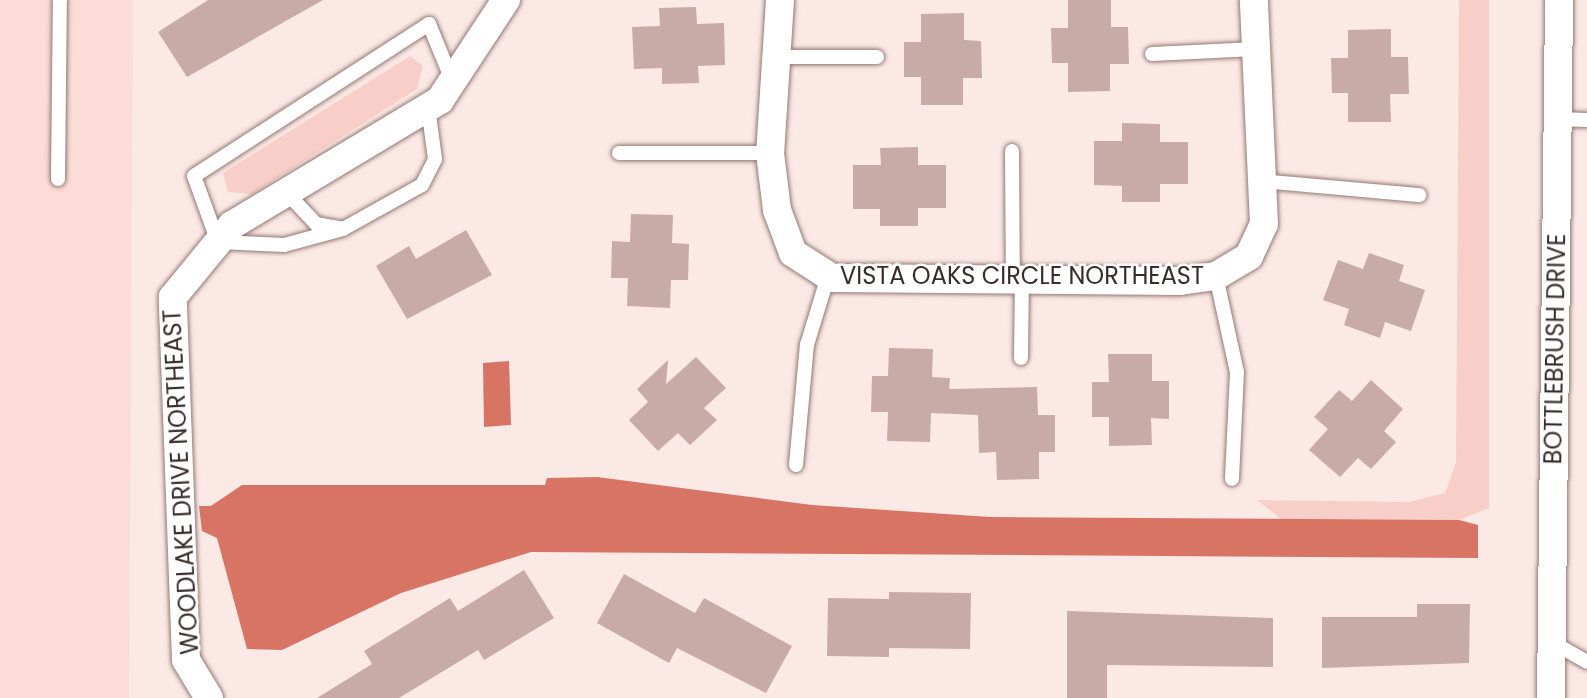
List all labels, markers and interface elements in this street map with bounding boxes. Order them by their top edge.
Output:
street label: BOTTLEBRUSH DRIVE [1539,233,1571,465]
street label: VISTA OAKS CIRCLE NORTHEAST [840,262,1204,290]
street label: WOODLAKE DRIVE NORTHEAST [158,309,204,655]

